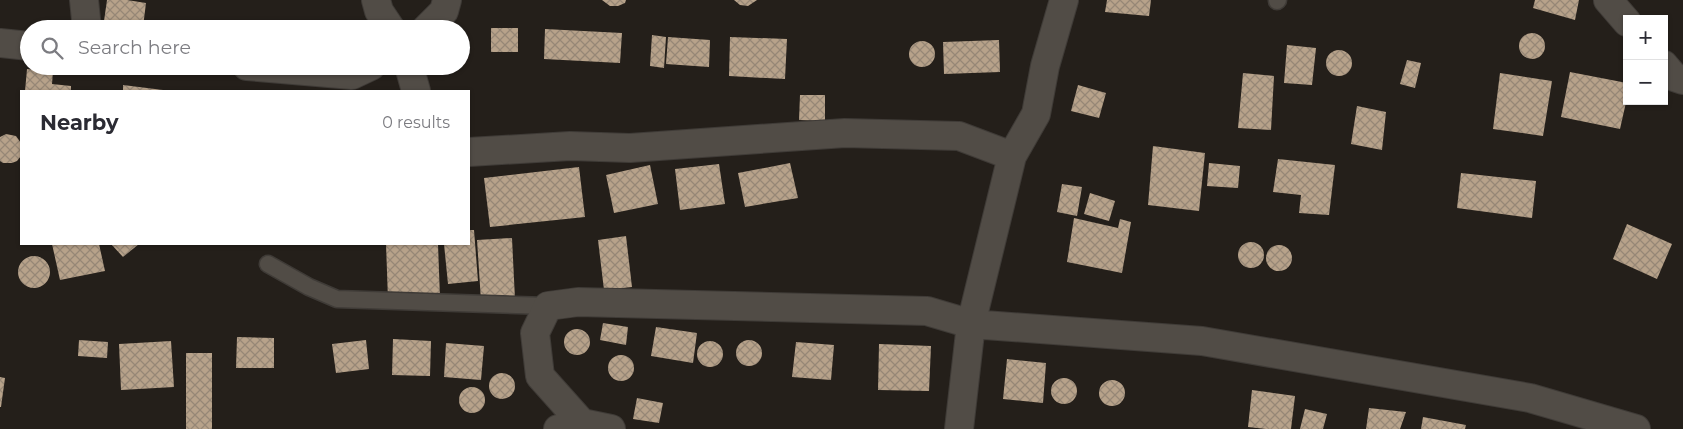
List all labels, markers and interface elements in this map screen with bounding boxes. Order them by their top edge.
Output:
map controls [1623,15,1668,105]
button: + [1623,15,1668,60]
search box [20,20,470,75]
icon: search [38,34,66,62]
text: Search here [78,36,191,59]
button: − [1623,60,1668,105]
text: Nearby [40,110,119,135]
text: 0 results [382,113,450,132]

